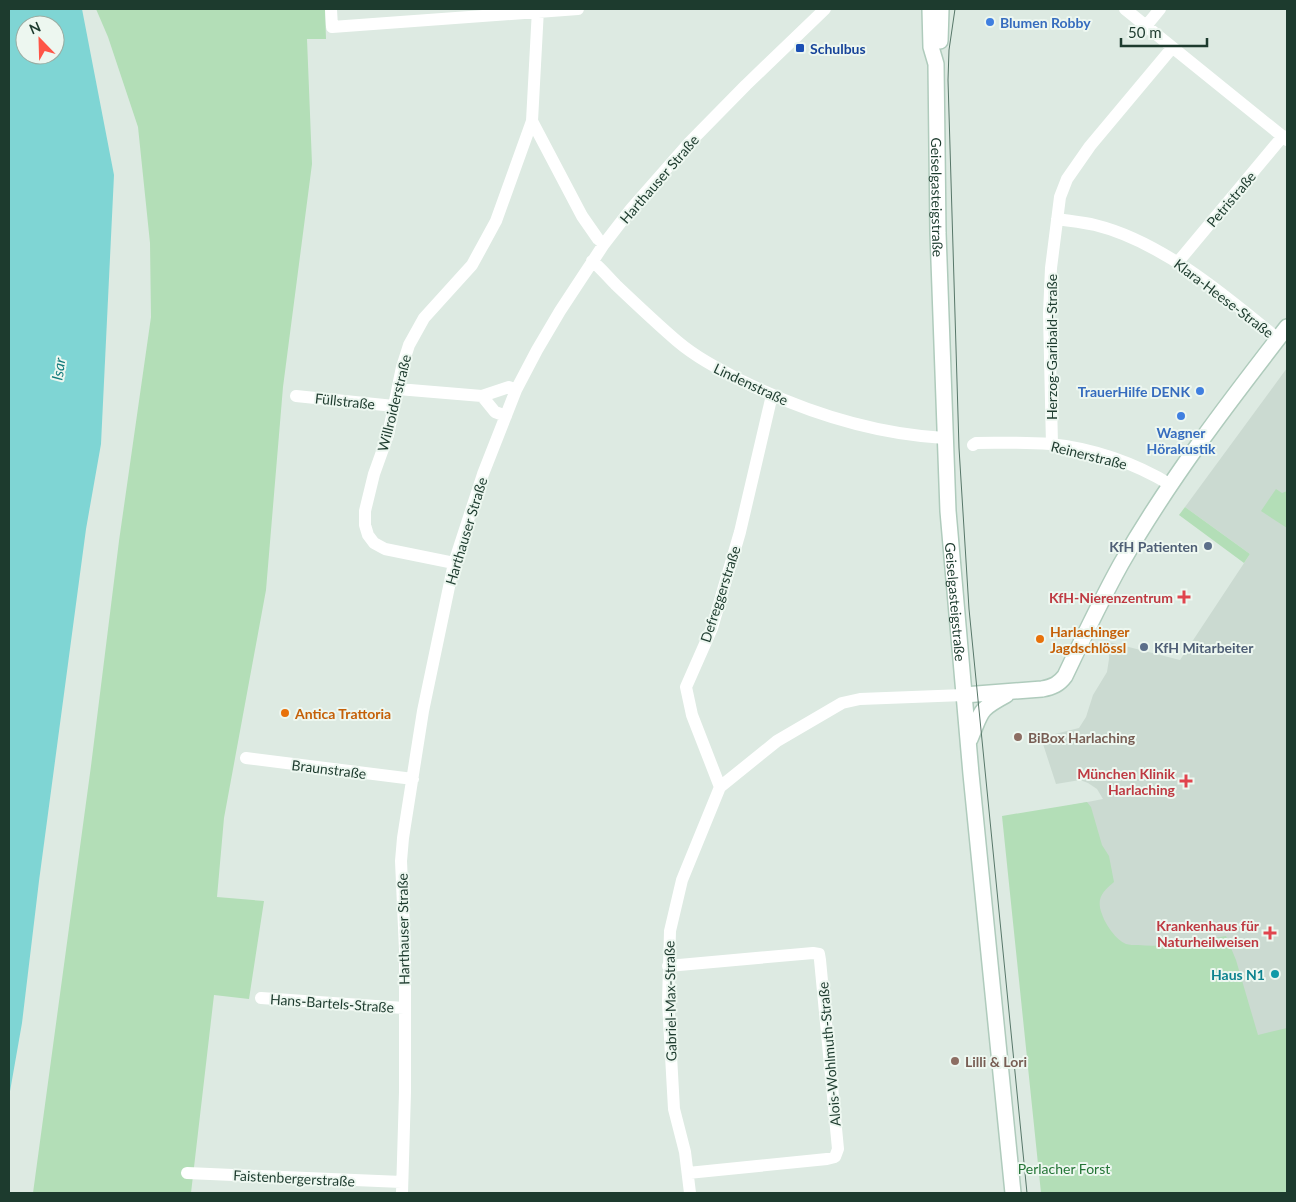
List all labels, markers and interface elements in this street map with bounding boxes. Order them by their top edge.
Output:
place label: Blumen Robby [1000,14,1091,31]
north arrow [15,15,65,65]
scale bar [1121,15,1207,47]
marker: Blumen Robby [984,16,996,28]
text: N [26,18,43,38]
text: 50 m [1128,23,1162,41]
place label: Schulbus [810,40,866,57]
marker: Schulbus [794,42,806,54]
street label: Harthauser Straße [616,131,702,227]
street label: Geiselgasteigstraße [928,137,947,257]
street label: Petristraße [1203,168,1259,230]
street label: Klara-Heese-Straße [1171,255,1277,341]
street label: Herzog-Garibald-Straße [1043,274,1060,420]
street label: Willroiderstraße [374,353,414,453]
water label: Isar [48,356,69,381]
street label: Lindenstraße [711,359,791,409]
place label: TrauerHilfe DENK [1078,383,1190,400]
marker: TrauerHilfe DENK [1194,385,1206,397]
street label: Füllstraße [314,389,376,413]
marker: Wagner Hörakustik [1175,410,1187,422]
place label: Wagner Hörakustik [1147,424,1216,457]
street label: Reinerstraße [1049,437,1129,473]
street label: Harthauser Straße [442,475,490,587]
place label: KfH Patienten [1109,538,1198,555]
marker: KfH Patienten [1202,540,1214,552]
street label: Geiselgasteigstraße [942,541,970,662]
street label: Defreggerstraße [696,544,744,644]
place label: KfH-Nierenzentrum [1049,589,1173,606]
marker: KfH-Nierenzentrum [1177,590,1191,604]
place label: Harlachinger Jagdschlössl [1050,623,1130,656]
marker: Harlachinger Jagdschlössl [1034,633,1046,645]
place label: KfH Mitarbeiter [1154,639,1254,656]
marker: KfH Mitarbeiter [1138,641,1150,653]
place label: Antica Trattoria [294,705,391,722]
marker: Antica Trattoria [279,707,291,719]
place label: BiBox Harlaching [1028,729,1136,746]
marker: BiBox Harlaching [1012,731,1024,743]
street label: Braunstraße [291,756,367,782]
place label: München Klinik Harlaching [1077,765,1176,798]
marker: München Klinik Harlaching [1179,774,1193,788]
street label: Harthauser Straße [394,873,412,985]
place label: Krankenhaus für Naturheilweisen [1156,917,1260,950]
marker: Krankenhaus für Naturheilweisen [1263,926,1277,940]
street label: Gabriel-Max-Straße [660,940,680,1062]
place label: Haus N1 [1211,966,1265,983]
marker: Haus N1 [1269,968,1281,980]
street label: Alois-Wohlmuth-Straße [814,981,844,1127]
street label: Hans-Bartels-Straße [269,990,395,1016]
place label: Lilli & Lori [965,1053,1027,1070]
marker: Lilli & Lori [949,1055,961,1067]
park label: Perlacher Forst [1018,1160,1110,1177]
street label: Faistenbergerstraße [233,1166,355,1190]

